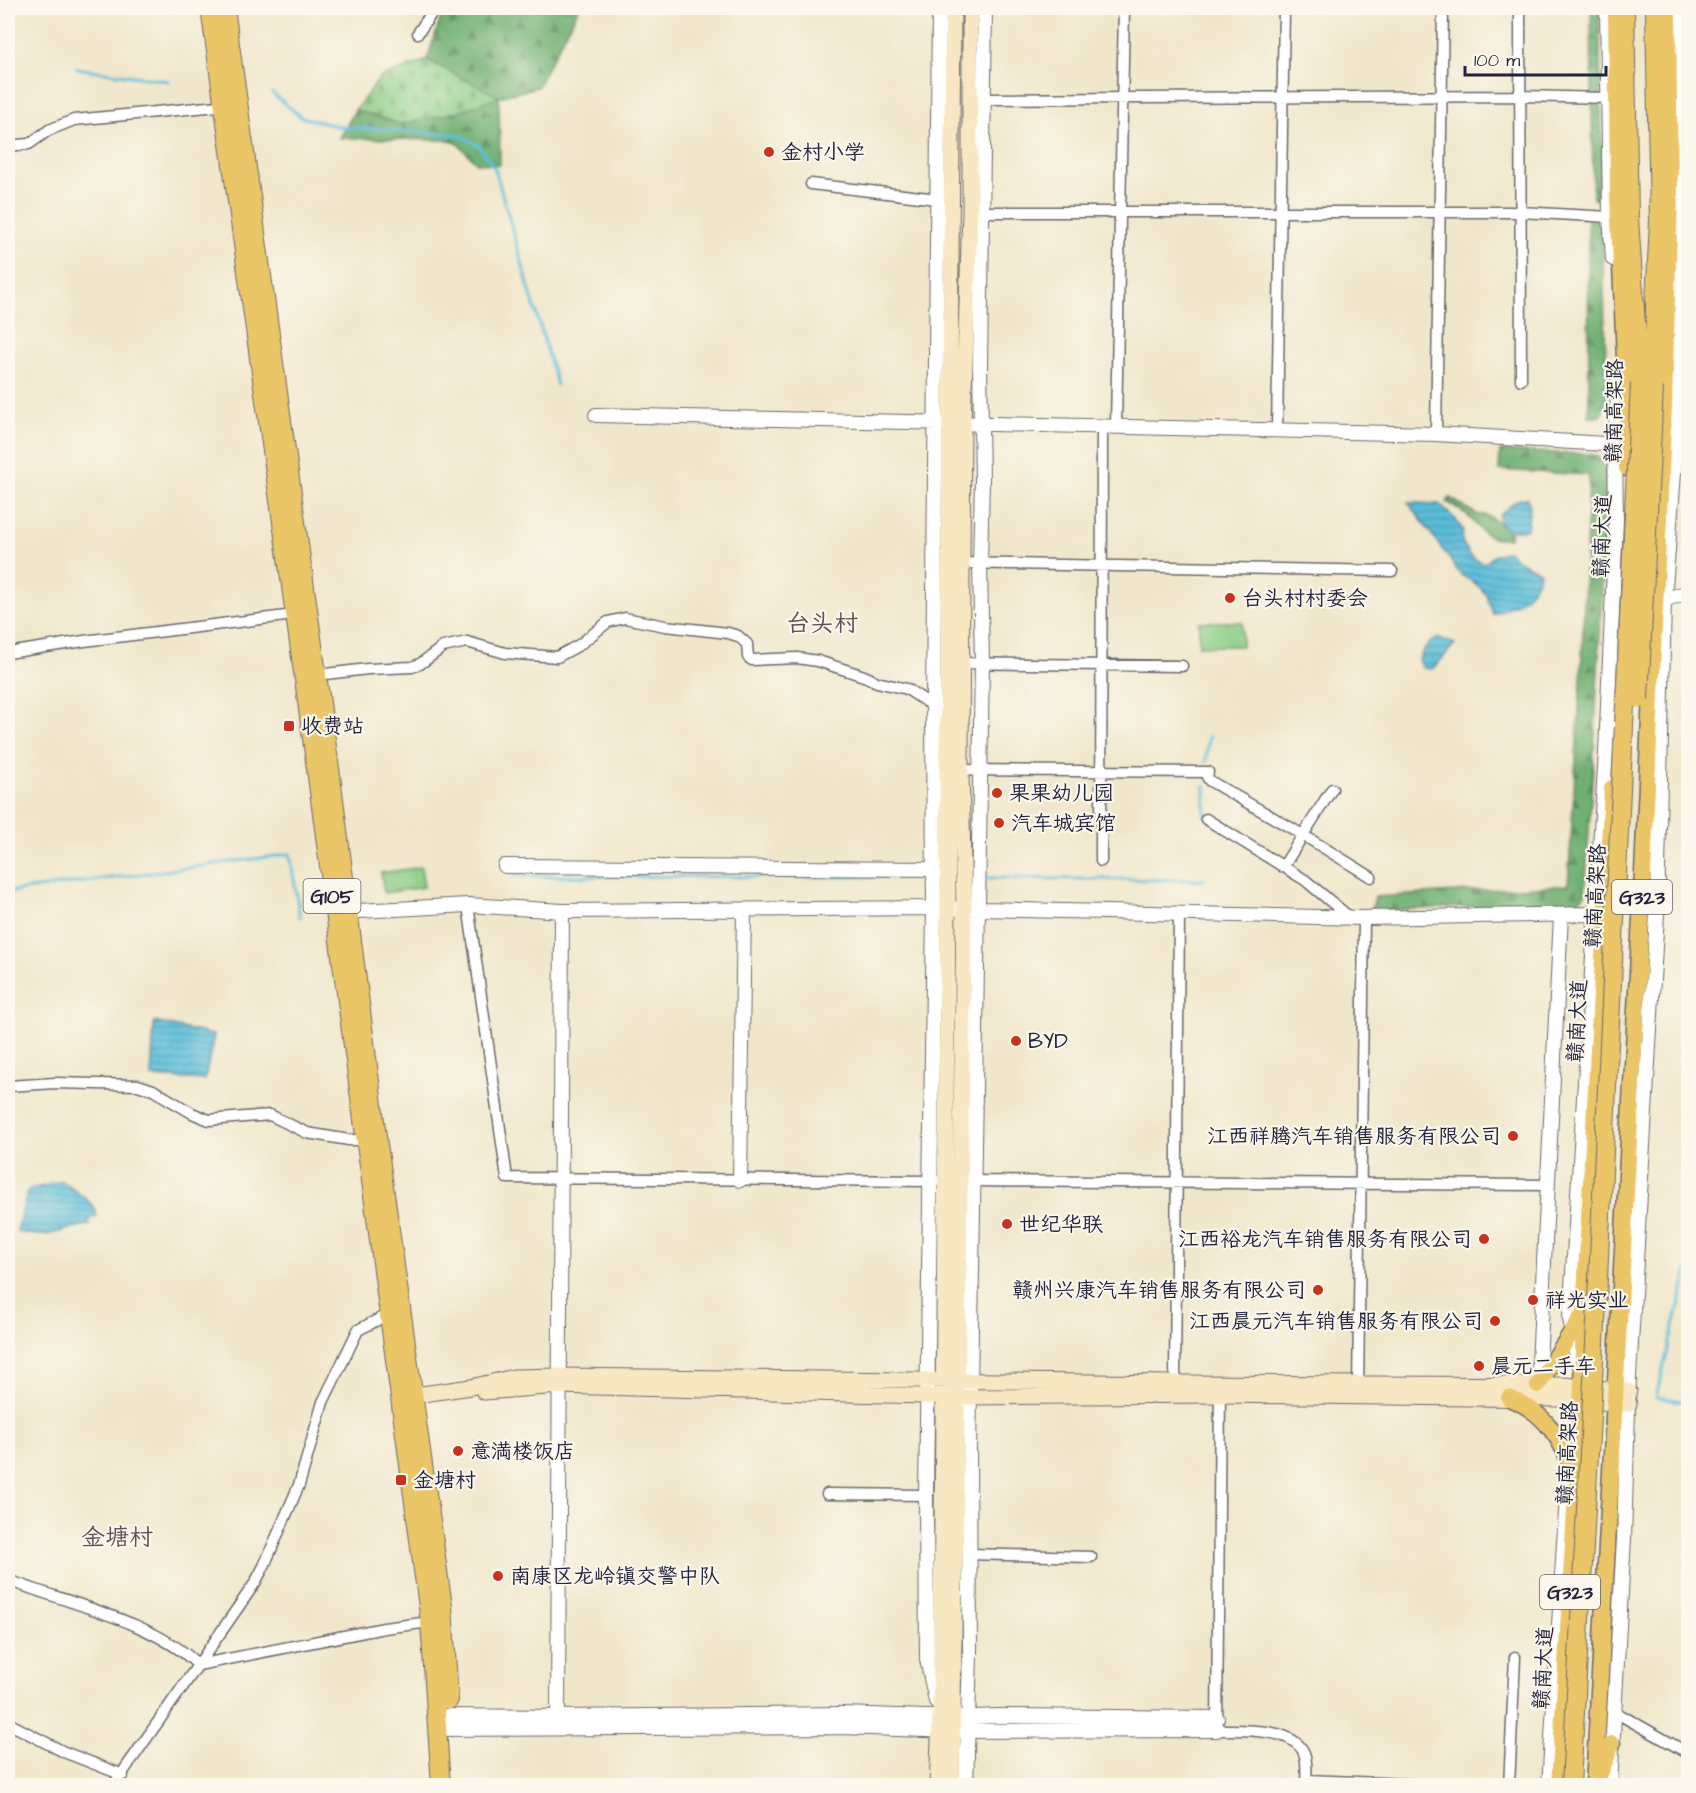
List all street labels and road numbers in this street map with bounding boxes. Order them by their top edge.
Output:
street label: 赣南高架路 [1599,358,1630,464]
street label: 赣南大道 [1587,494,1618,578]
street label: 赣南高架路 [1578,843,1613,949]
road number: G105 [304,879,360,913]
road number: G323 [1612,880,1672,914]
street label: 赣南大道 [1561,978,1594,1064]
street label: 赣南高架路 [1550,1400,1585,1506]
road number: G323 [1540,1575,1600,1609]
street label: 赣南大道 [1527,1625,1560,1711]

